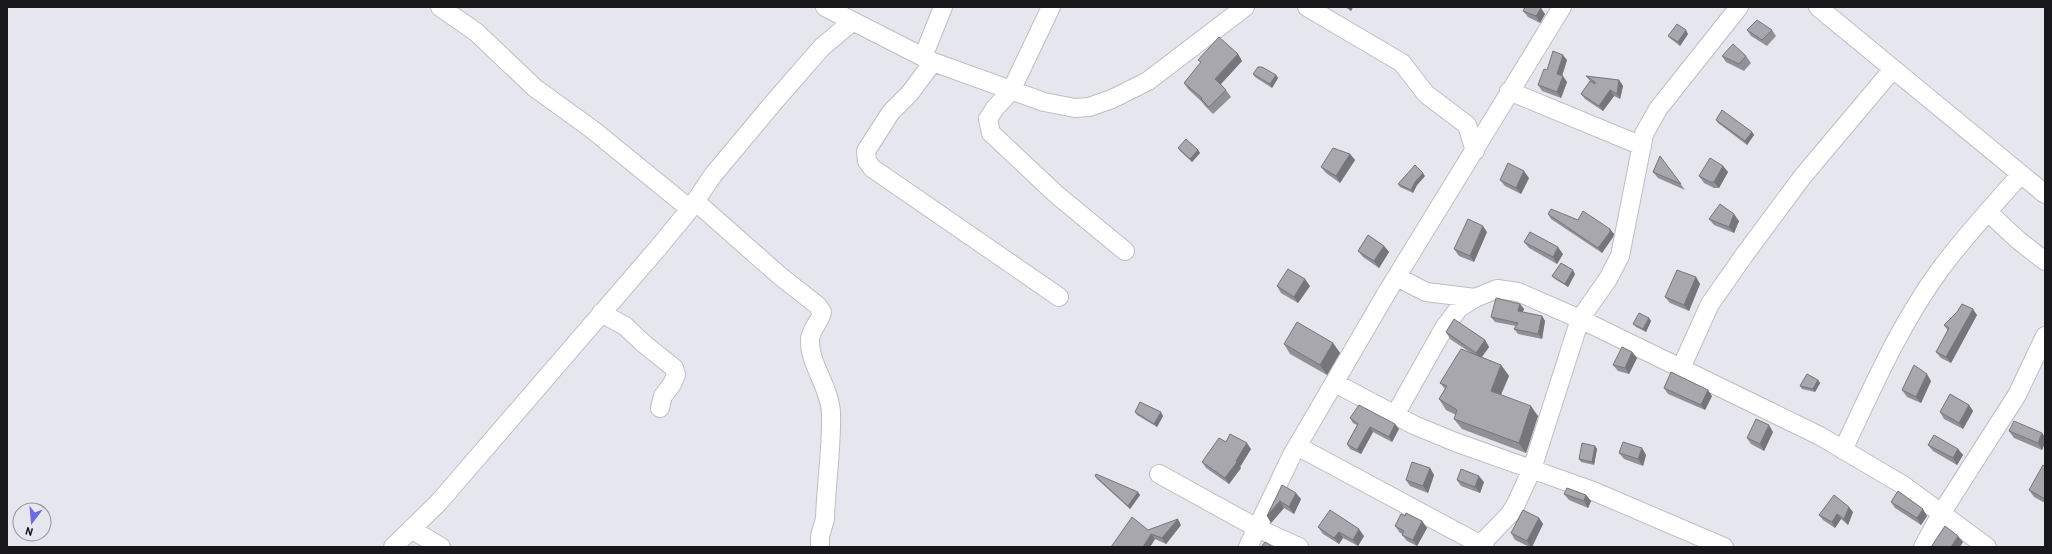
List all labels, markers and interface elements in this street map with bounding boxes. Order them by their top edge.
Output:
north arrow [12,502,52,542]
text: N [24,525,34,539]

